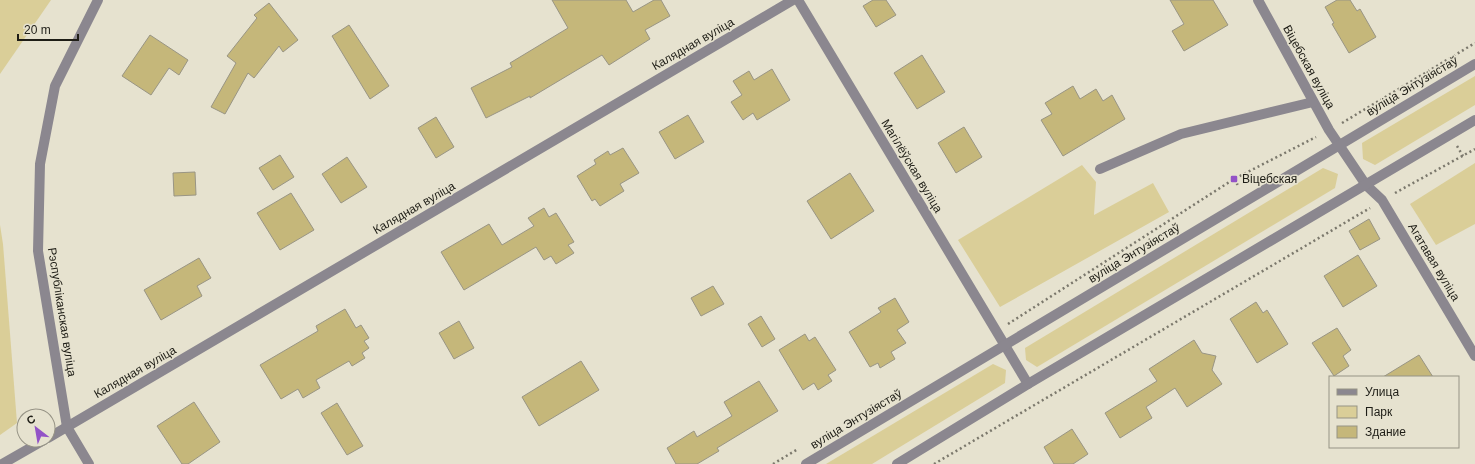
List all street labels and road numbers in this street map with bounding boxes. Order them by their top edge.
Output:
street label: Калядная вуліца [650,15,737,73]
street label: Віцебская вуліца [1280,23,1338,112]
street label: вуліца Энтузіястаў [1364,53,1460,119]
street label: Магілёўская вуліца [879,117,946,216]
street label: Калядная вуліца [371,179,458,237]
street label: вуліца Энтузіястаў [1086,220,1182,286]
street label: Агатавая вуліца [1405,221,1463,304]
street label: Рэспубліканская вуліца [45,247,79,378]
street label: Калядная вуліца [92,343,179,401]
street label: вуліца Энтузіястаў [808,386,904,452]

